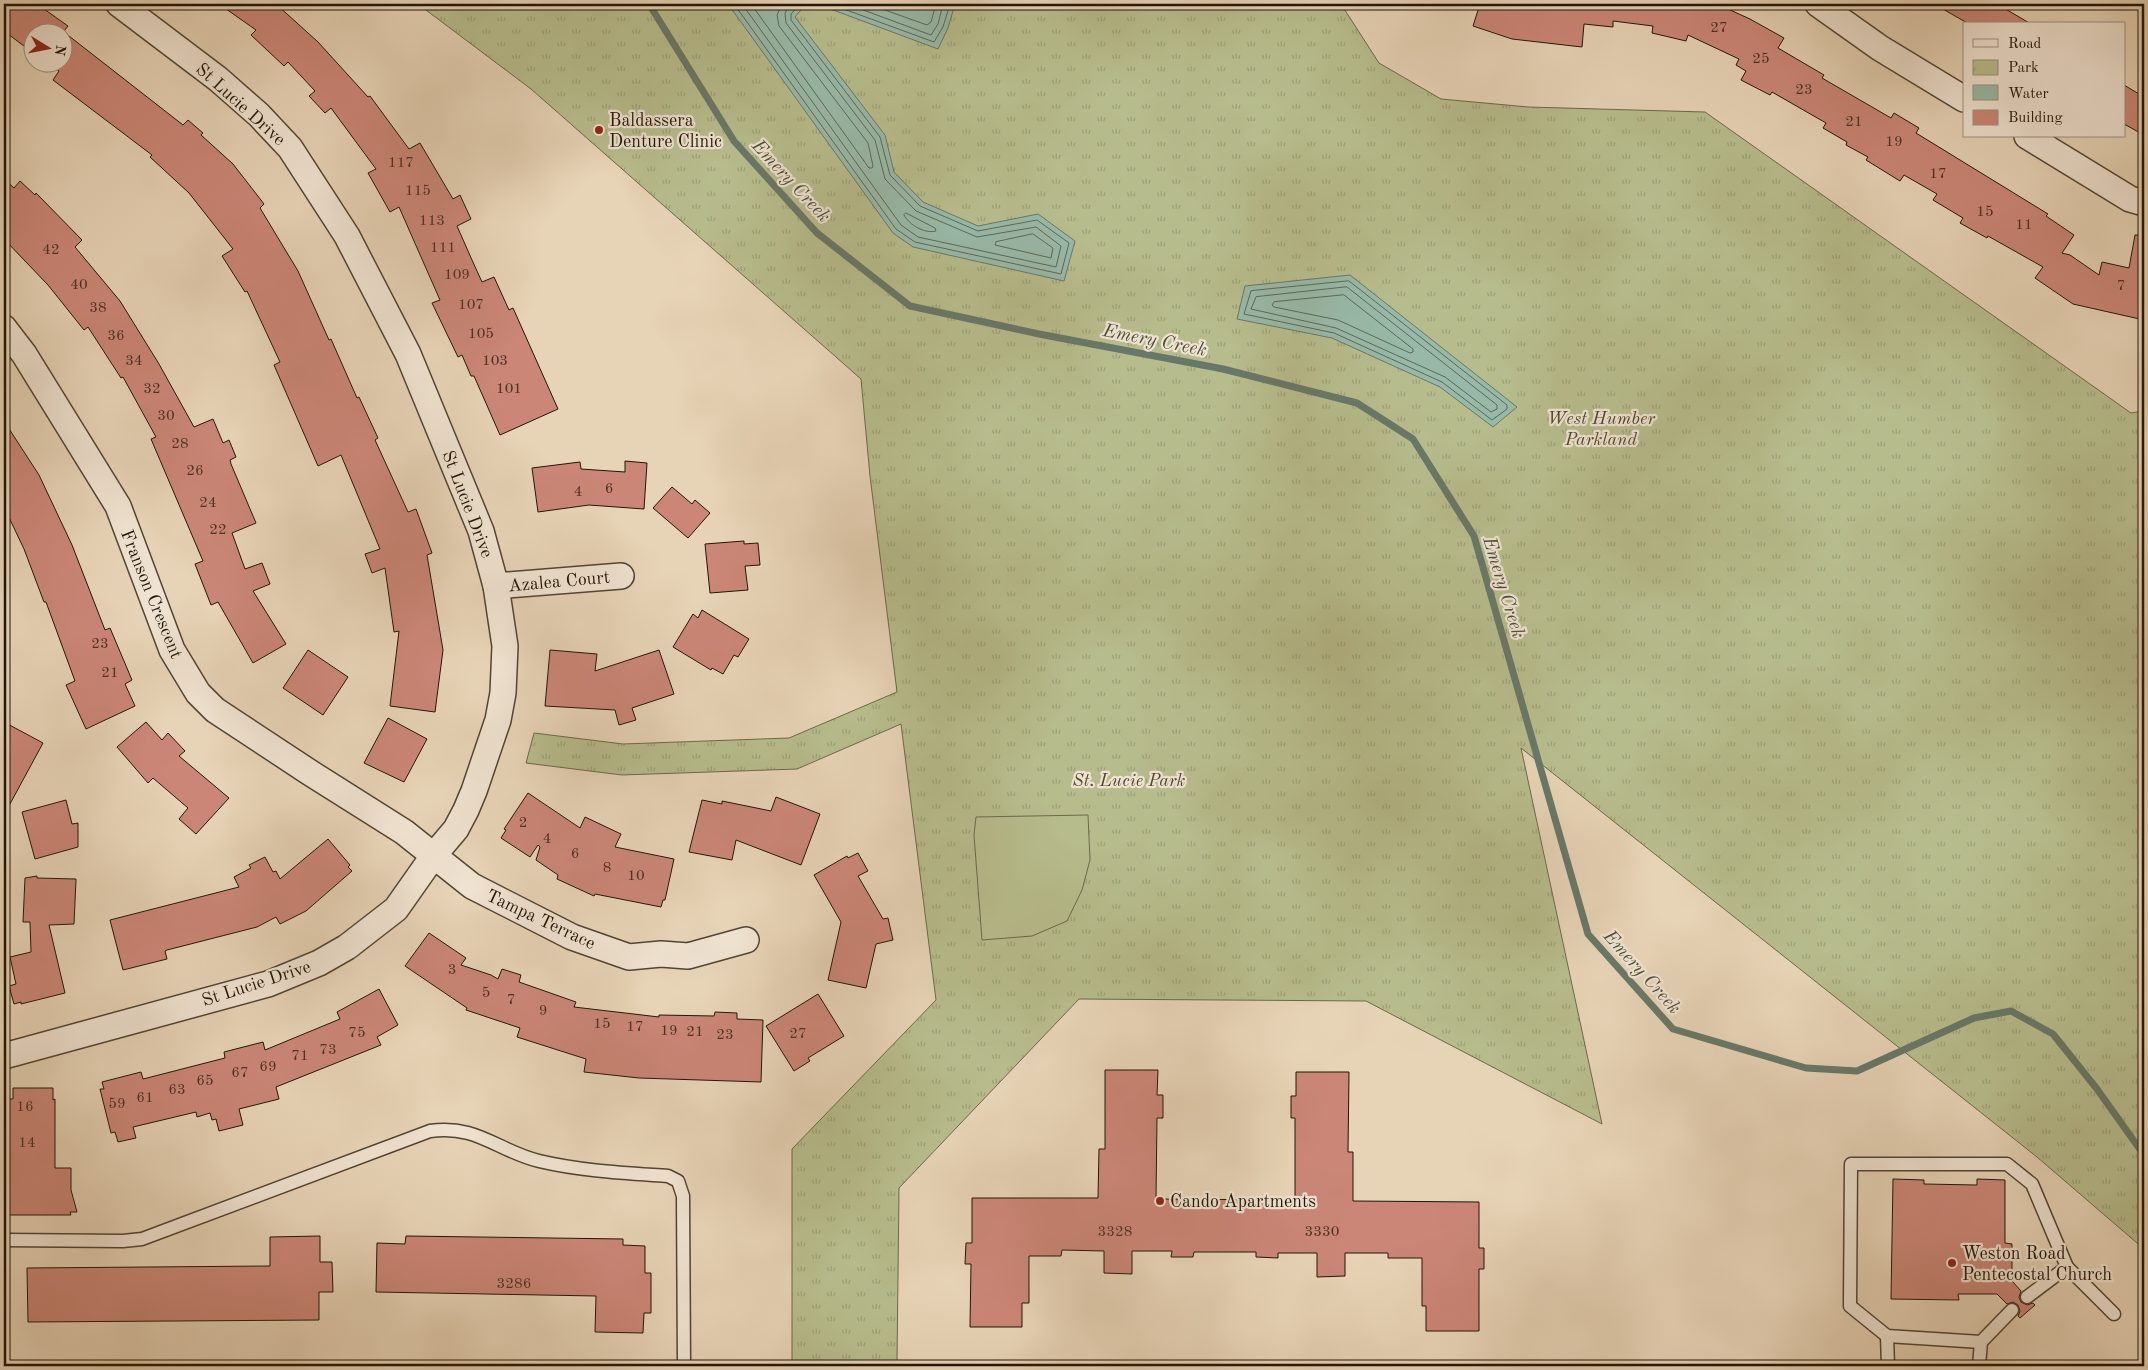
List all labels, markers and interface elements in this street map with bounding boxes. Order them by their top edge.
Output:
house number: 27 [1710,21,1728,36]
north arrow [22,22,72,72]
legend [1963,22,2126,138]
text: Road [2008,37,2042,52]
text: N [52,44,68,57]
house number: 25 [1752,52,1770,67]
street label: St Lucie Drive [192,60,289,149]
text: Park [2008,61,2039,76]
house number: 23 [1795,83,1813,98]
text: Water [2008,87,2049,102]
text: Building [2008,111,2063,126]
place label: Baldassera Denture Clinic [609,112,722,151]
house number: 21 [1845,115,1863,130]
marker: Baldassera Denture Clinic [593,124,605,136]
house number: 19 [1885,135,1903,150]
water label: Emery Creek [747,136,833,227]
house number: 117 [388,156,414,171]
house number: 17 [1929,167,1947,182]
house number: 115 [405,184,431,199]
house number: 15 [1976,205,1994,220]
house number: 113 [419,214,445,229]
house number: 11 [2015,218,2033,233]
house number: 111 [430,241,456,256]
house number: 42 [42,243,60,258]
house number: 109 [444,268,470,283]
house number: 40 [70,278,88,293]
house number: 7 [2117,279,2125,294]
house number: 107 [458,298,484,313]
house number: 38 [89,301,107,316]
water label: Emery Creek [1100,322,1208,361]
house number: 105 [468,327,494,342]
house number: 36 [107,329,125,344]
house number: 34 [125,354,143,369]
house number: 103 [482,354,508,369]
house number: 32 [143,382,161,397]
house number: 101 [496,382,522,397]
house number: 30 [157,409,175,424]
park label: West Humber Parkland [1547,410,1656,449]
house number: 28 [171,437,189,452]
street label: St Lucie Drive [438,448,496,561]
house number: 26 [186,464,204,479]
house number: 6 [605,482,613,497]
house number: 4 [574,485,582,500]
house number: 24 [199,496,217,511]
house number: 22 [209,523,227,538]
street label: Franson Crescent [117,527,185,661]
water label: Emery Creek [1478,534,1527,641]
street label: Azalea Court [508,569,611,595]
house number: 23 [91,637,109,652]
house number: 21 [101,666,119,681]
park label: St. Lucie Park [1073,772,1186,790]
house number: 2 [519,816,527,831]
house number: 4 [543,832,551,847]
house number: 6 [571,847,579,862]
house number: 8 [603,861,611,876]
house number: 10 [627,869,645,884]
street label: Tampa Terrace [483,887,598,953]
water label: Emery Creek [1598,926,1683,1018]
street label: St Lucie Drive [200,958,313,1010]
house number: 3 [448,963,456,978]
house number: 5 [482,986,490,1001]
house number: 7 [507,993,515,1008]
house number: 9 [539,1004,547,1019]
house number: 15 [593,1017,611,1032]
house number: 17 [626,1020,644,1035]
house number: 19 [660,1024,678,1039]
house number: 21 [686,1025,704,1040]
house number: 75 [348,1026,366,1041]
house number: 27 [789,1027,807,1042]
house number: 23 [716,1028,734,1043]
house number: 73 [319,1043,337,1058]
house number: 71 [291,1049,309,1064]
house number: 69 [259,1060,277,1075]
house number: 67 [231,1066,249,1081]
house number: 65 [196,1074,214,1089]
house number: 63 [168,1083,186,1098]
house number: 61 [136,1091,154,1106]
house number: 59 [108,1097,126,1112]
house number: 16 [16,1100,34,1115]
house number: 14 [18,1136,36,1151]
place label: Cando Apartments [1170,1193,1316,1211]
marker: Cando Apartments [1154,1195,1166,1207]
house number: 3328 [1098,1225,1132,1240]
house number: 3330 [1305,1225,1339,1240]
place label: Weston Road Pentecostal Church [1962,1245,2112,1284]
marker: Weston Road Pentecostal Church [1946,1257,1958,1269]
house number: 3286 [497,1277,531,1292]

